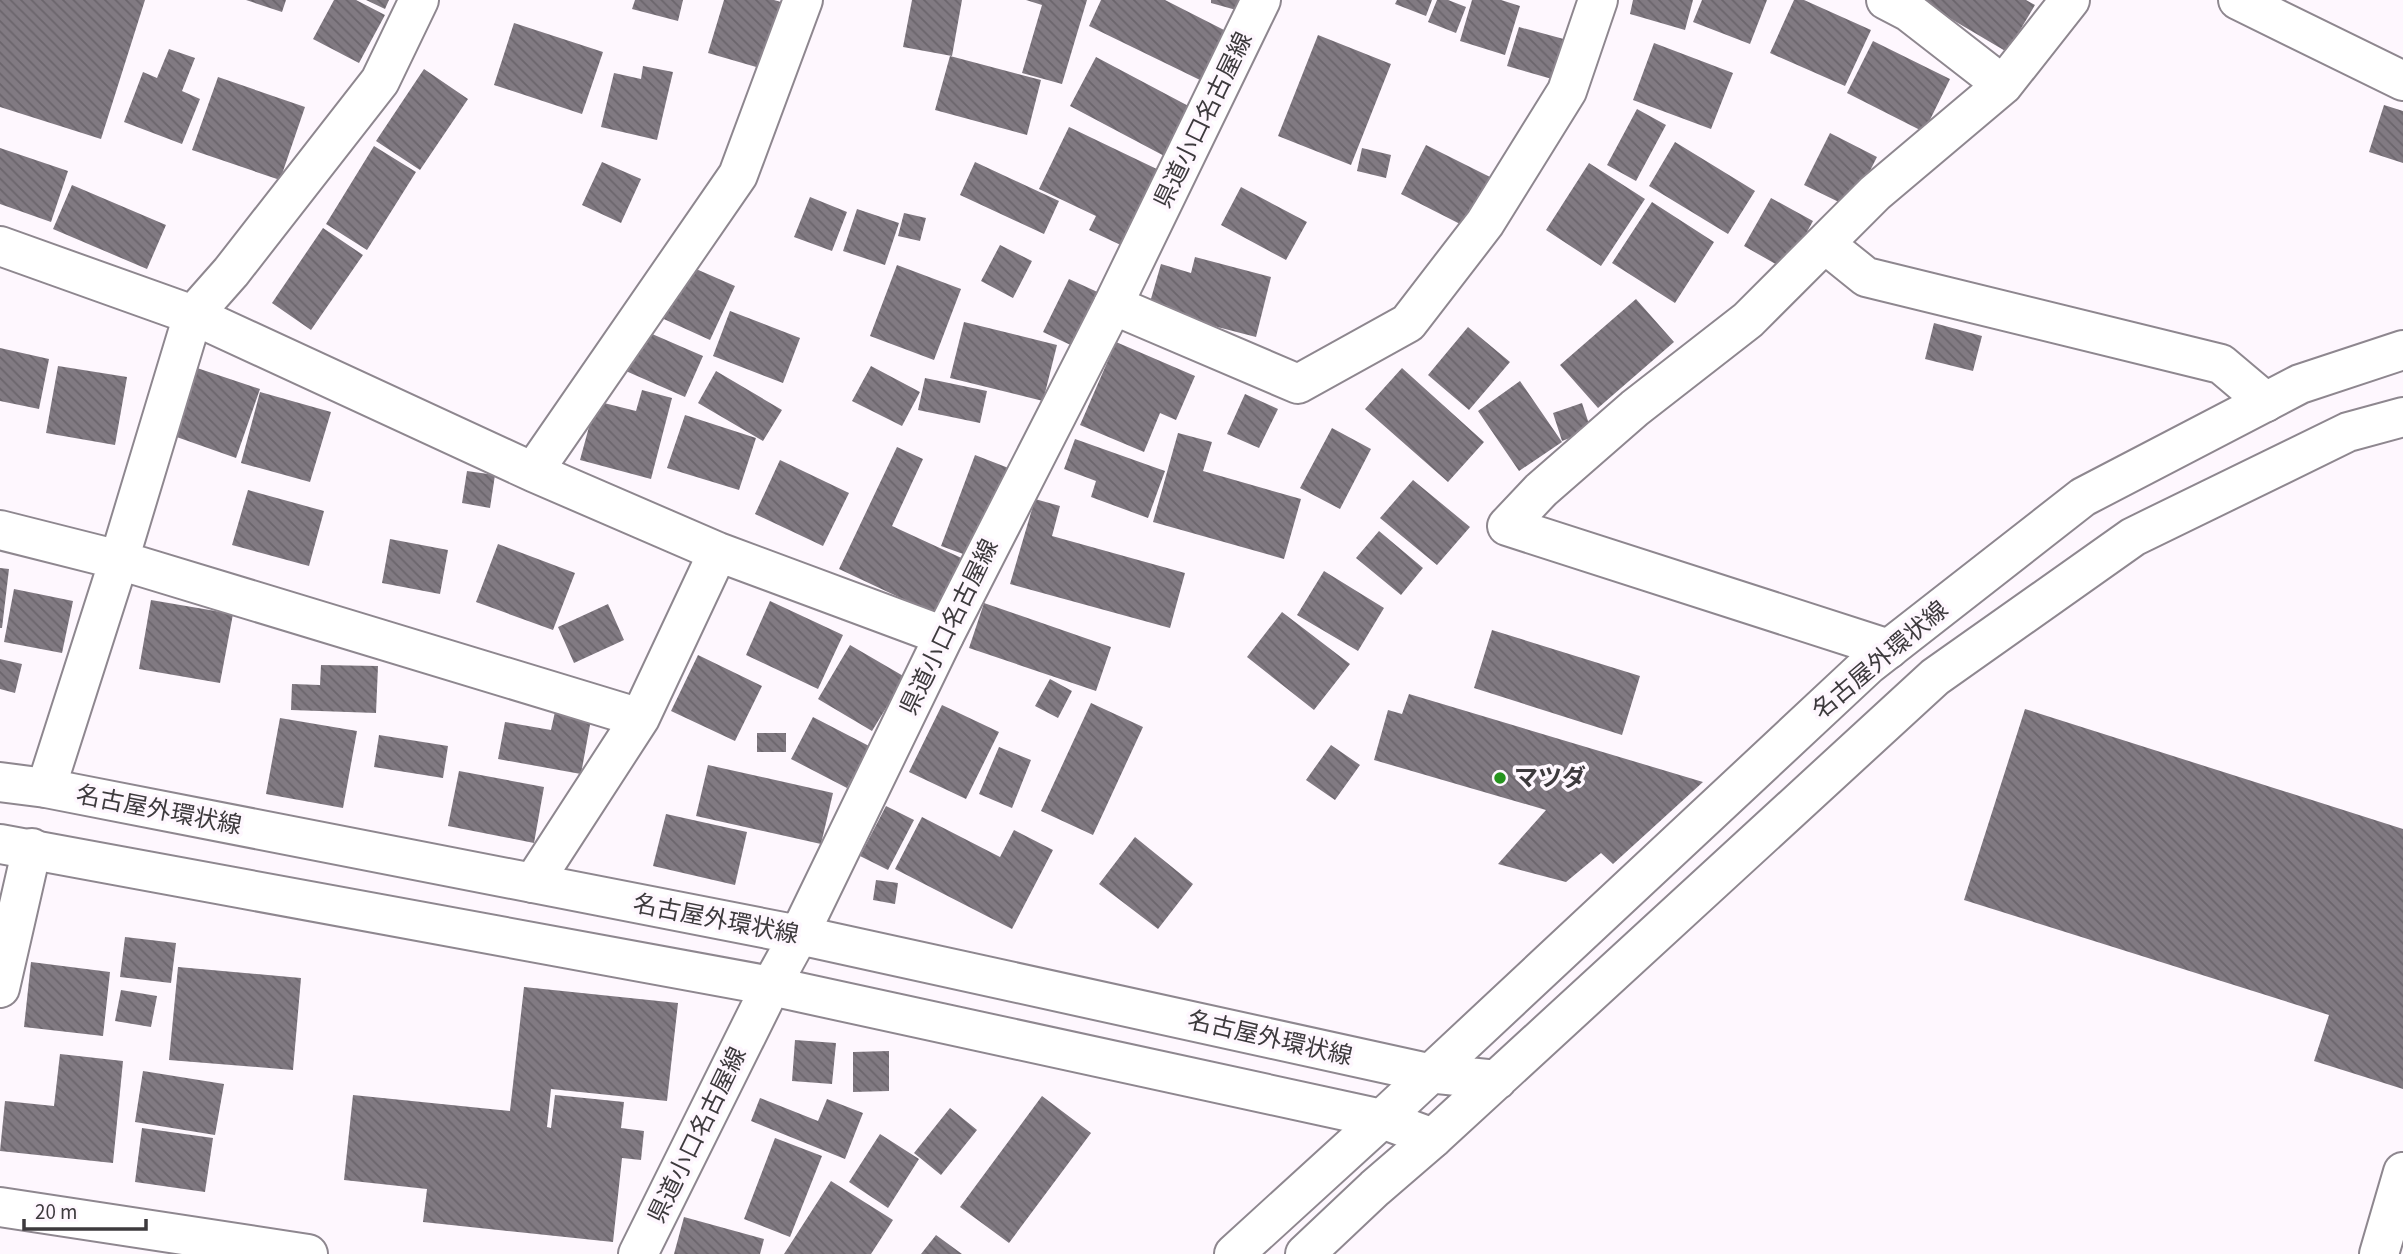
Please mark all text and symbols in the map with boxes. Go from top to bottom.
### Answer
street label: 県道小口名古屋線 [1146,26,1261,214]
street label: 県道小口名古屋線 [892,533,1007,721]
street label: 名古屋外環状線 [1805,593,1956,728]
place label: マツダ [1514,761,1586,796]
marker: マツダ [1492,770,1508,786]
street label: 名古屋外環状線 [73,777,245,844]
street label: 名古屋外環状線 [630,886,802,953]
street label: 名古屋外環状線 [1184,1003,1356,1074]
street label: 県道小口名古屋線 [640,1041,755,1229]
scale bar [24,1188,147,1232]
text: 20 m [35,1197,77,1227]

